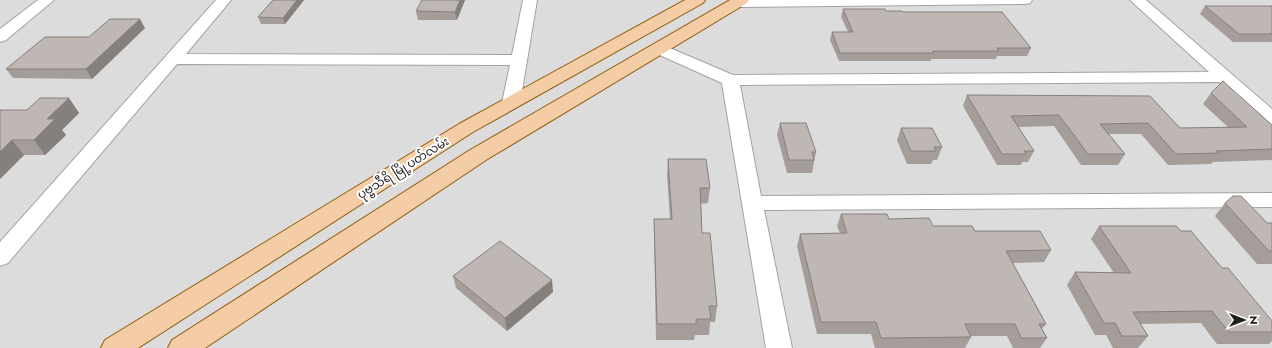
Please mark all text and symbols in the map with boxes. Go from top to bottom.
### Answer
street label: ပုဗ္ဗသီရိ မြို့ပတ်လမ်း [354,132,453,205]
north arrow [1224,300,1264,340]
text: N [1246,316,1262,324]

